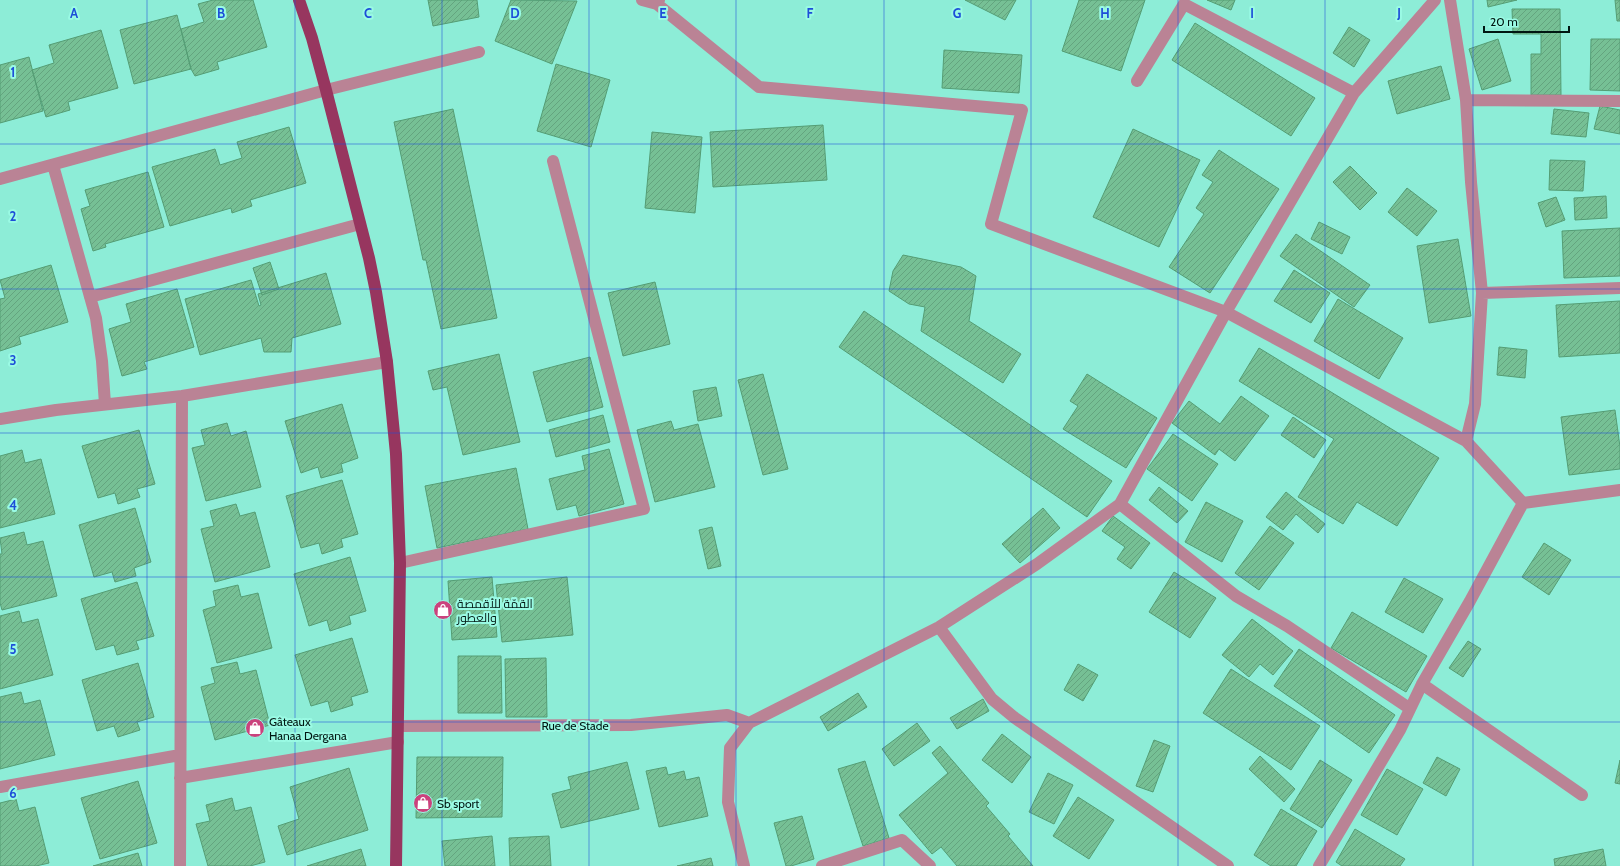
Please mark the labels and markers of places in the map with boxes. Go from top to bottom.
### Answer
place label: القمّة للأقمصة والعطور [456,596,533,625]
shop icon: القمّة للأقمصة والعطور [432,599,454,621]
place label: Gâteaux Hanaa Dergana [269,714,347,743]
shop icon: Gâteaux Hanaa Dergana [244,717,266,739]
shop icon: Sb sport [412,792,434,814]
place label: Sb sport [437,796,479,811]

